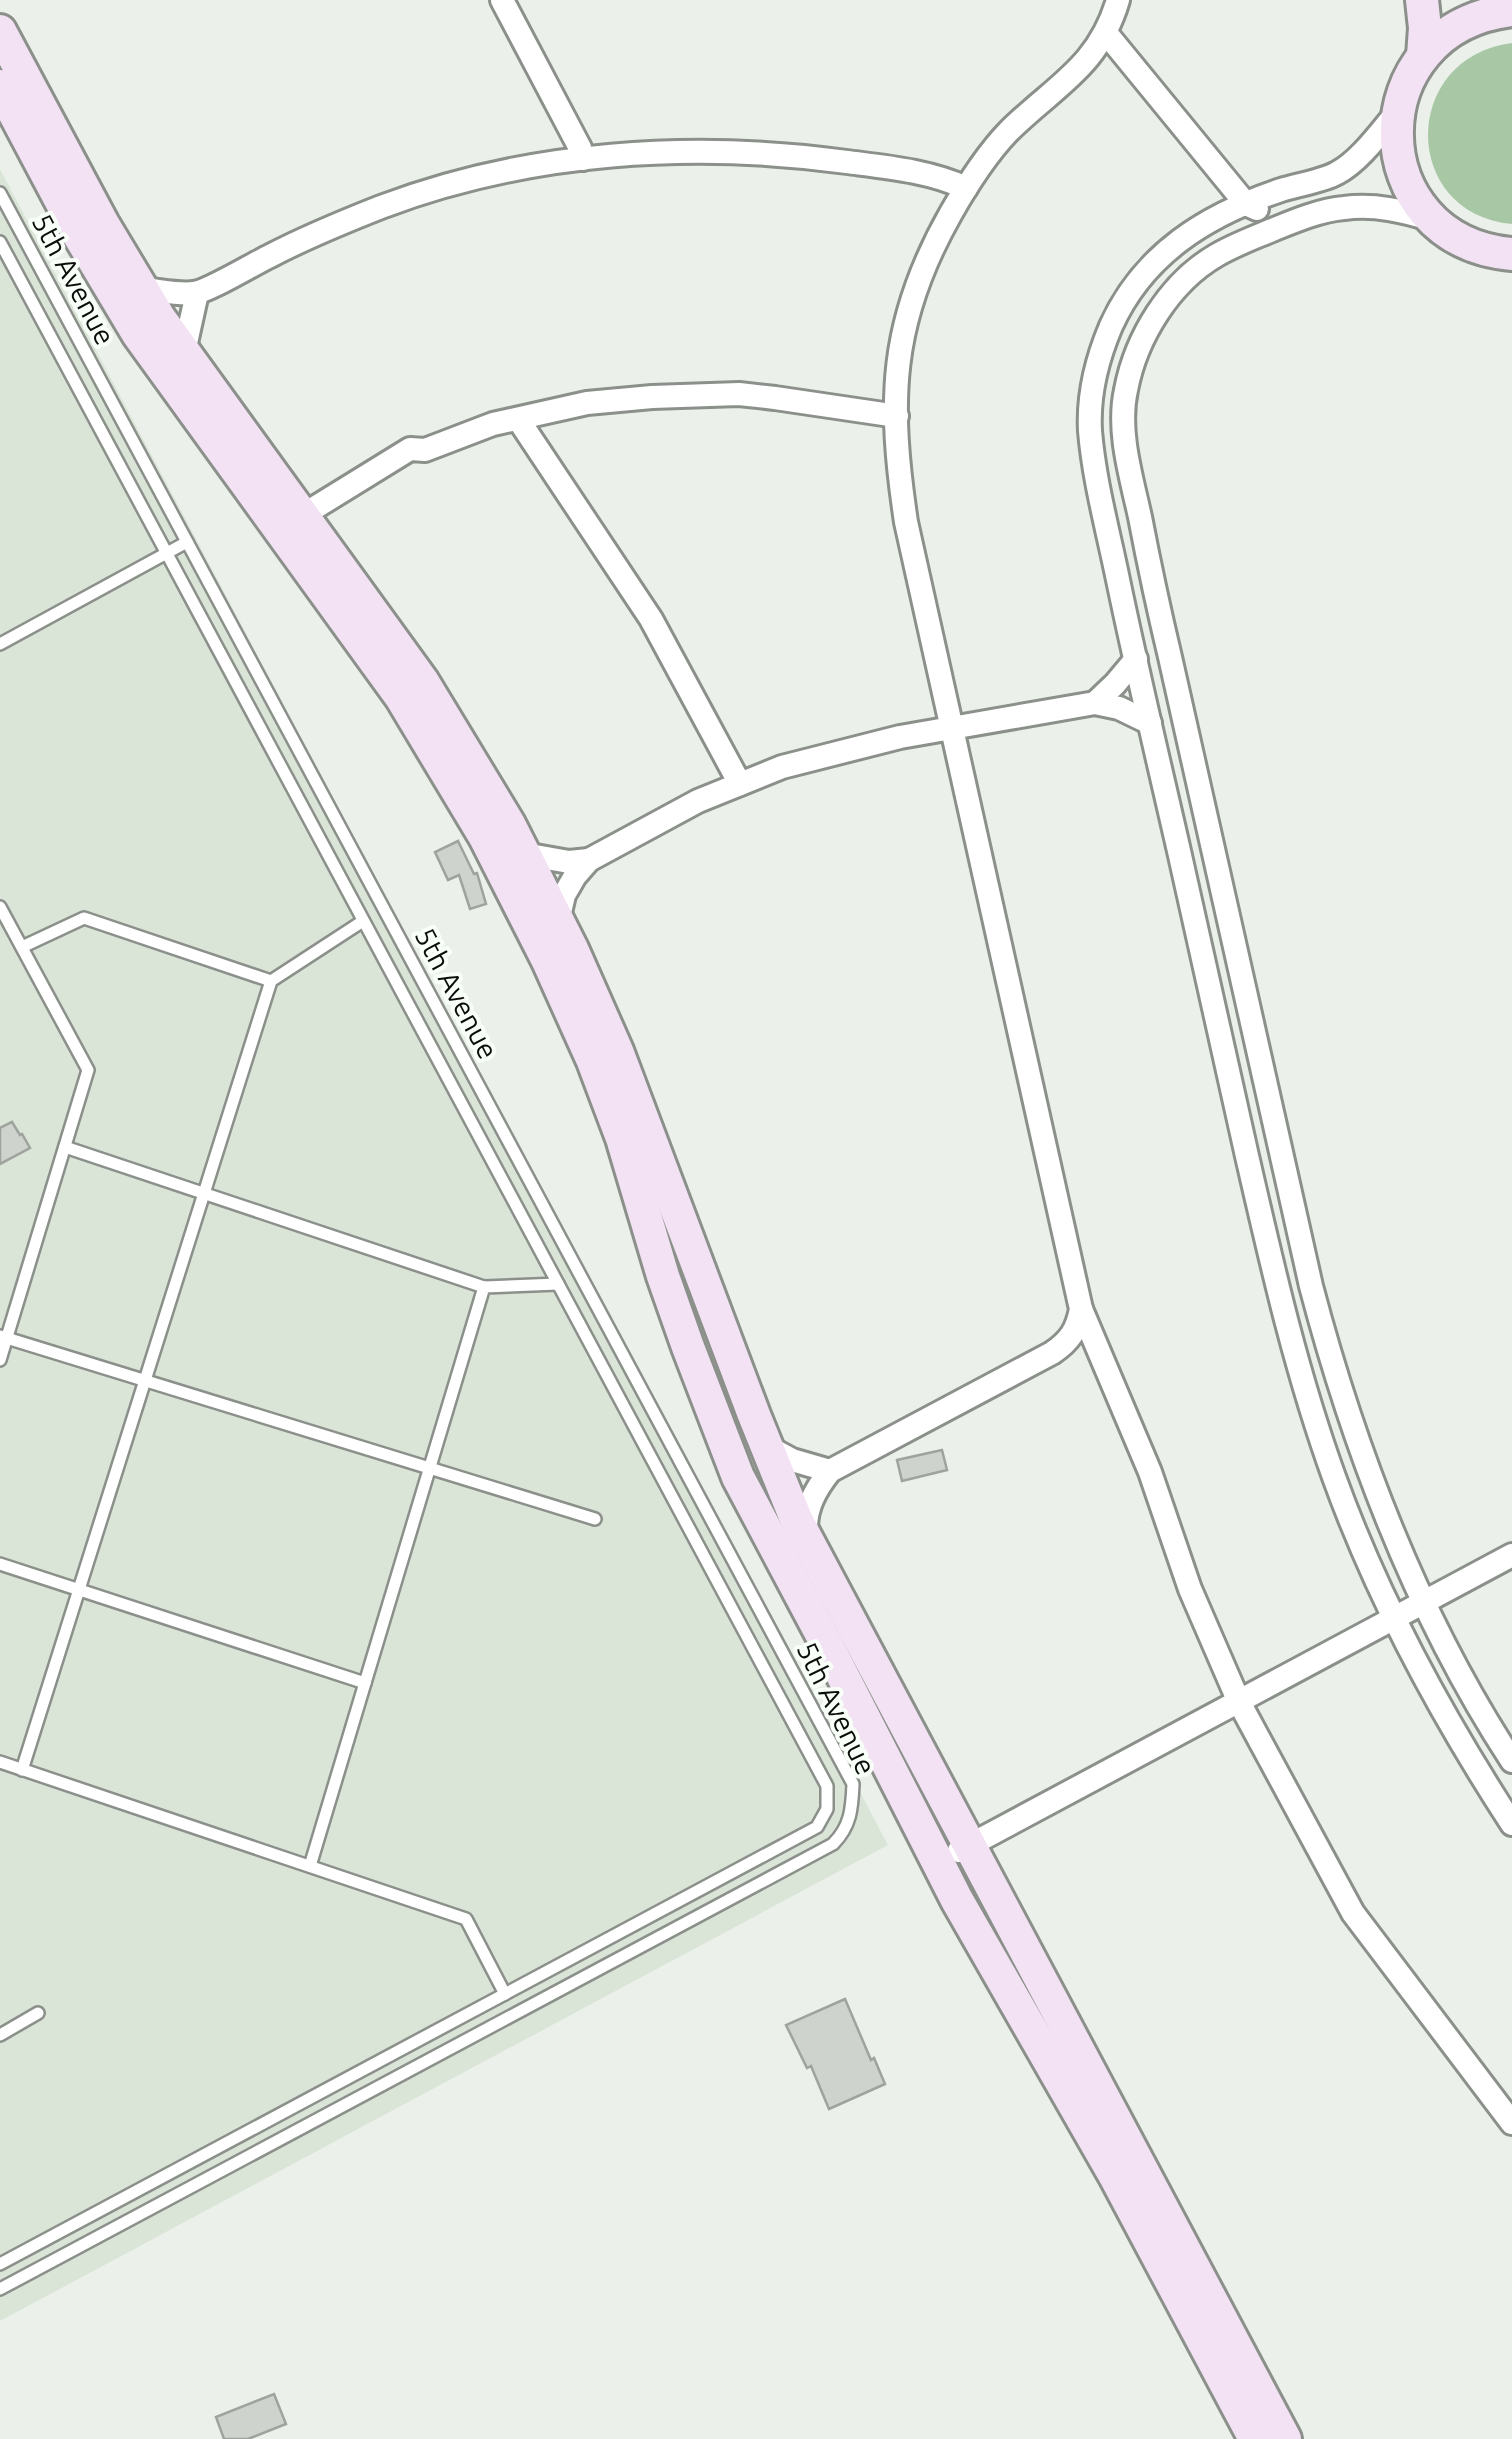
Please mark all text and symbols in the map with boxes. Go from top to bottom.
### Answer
street label: 5th Avenue [27,208,121,350]
street label: 5th Avenue [410,922,504,1064]
street label: 5th Avenue [792,1637,882,1779]

